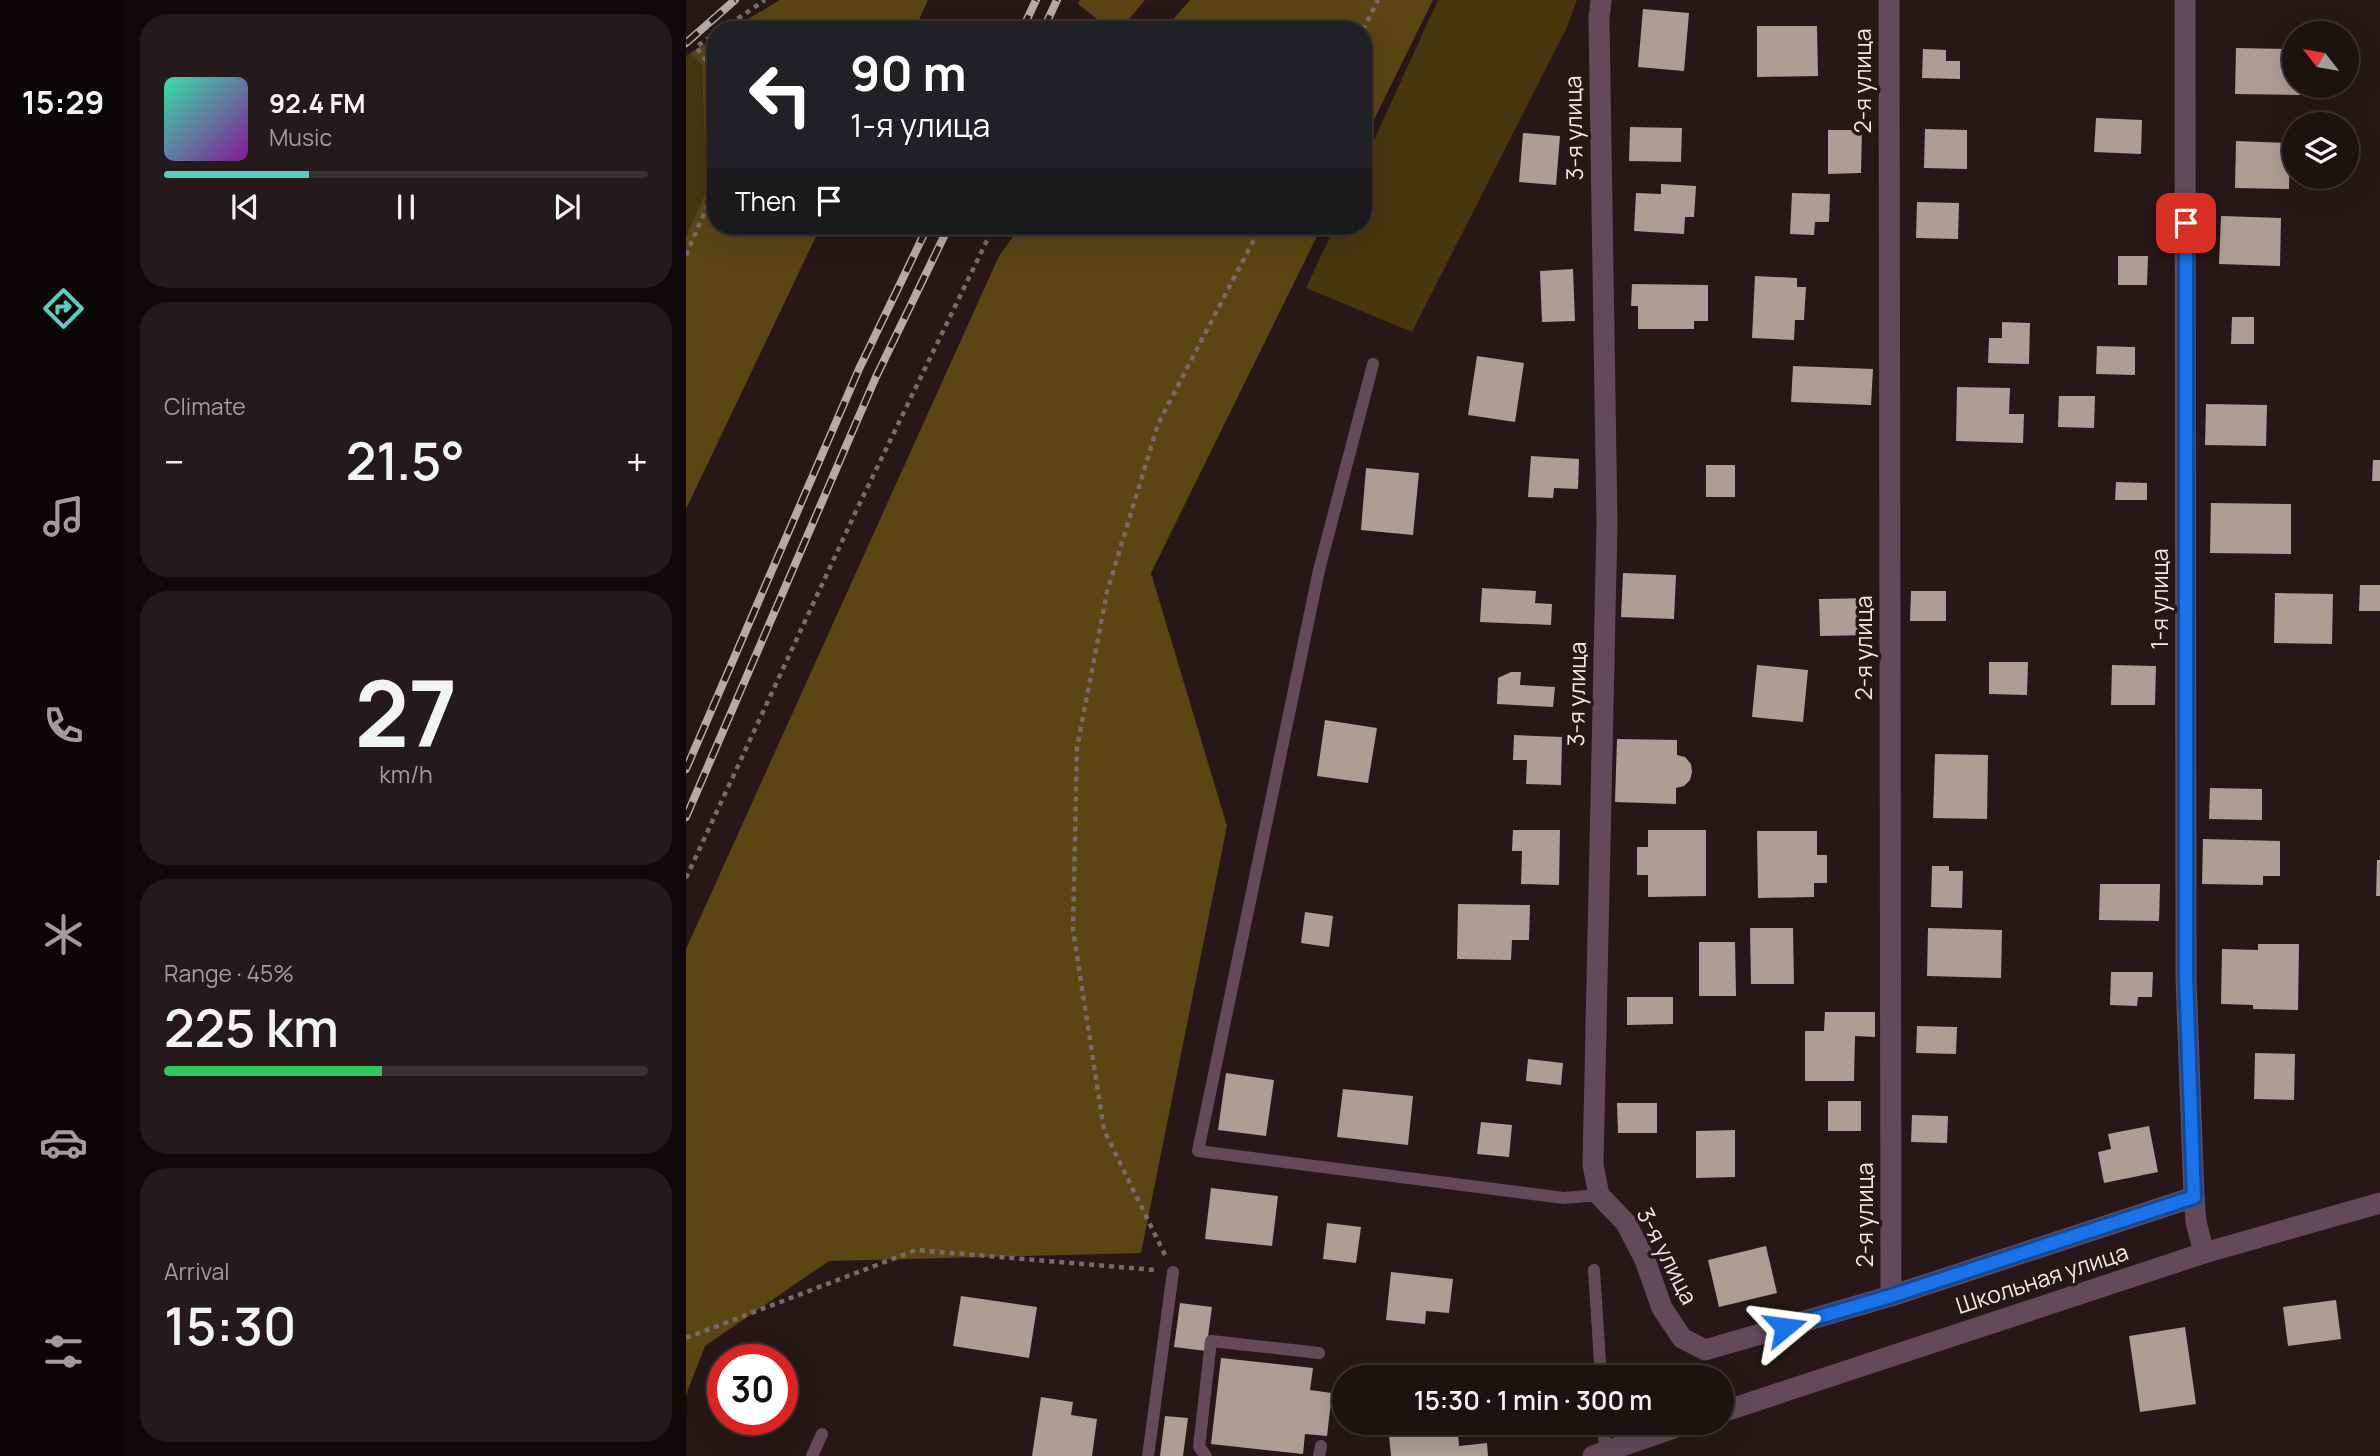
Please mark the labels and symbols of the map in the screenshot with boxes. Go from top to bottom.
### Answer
north arrow [2282,21,2359,98]
street label: 2-я улица [1846,28,1878,134]
street label: 3-я улица [1556,75,1590,181]
pin [2156,193,2216,253]
street label: 1-я улица [2143,549,2175,649]
street label: 2-я улица [1847,595,1879,701]
street label: 3-я улица [1559,641,1593,747]
street label: 2-я улица [1848,1162,1880,1268]
street label: 3-я улица [1630,1202,1706,1309]
street label: Школьная улица [1951,1235,2132,1321]
position arrow [1748,1290,1822,1364]
speed limit sign: 30 [707,1344,798,1435]

